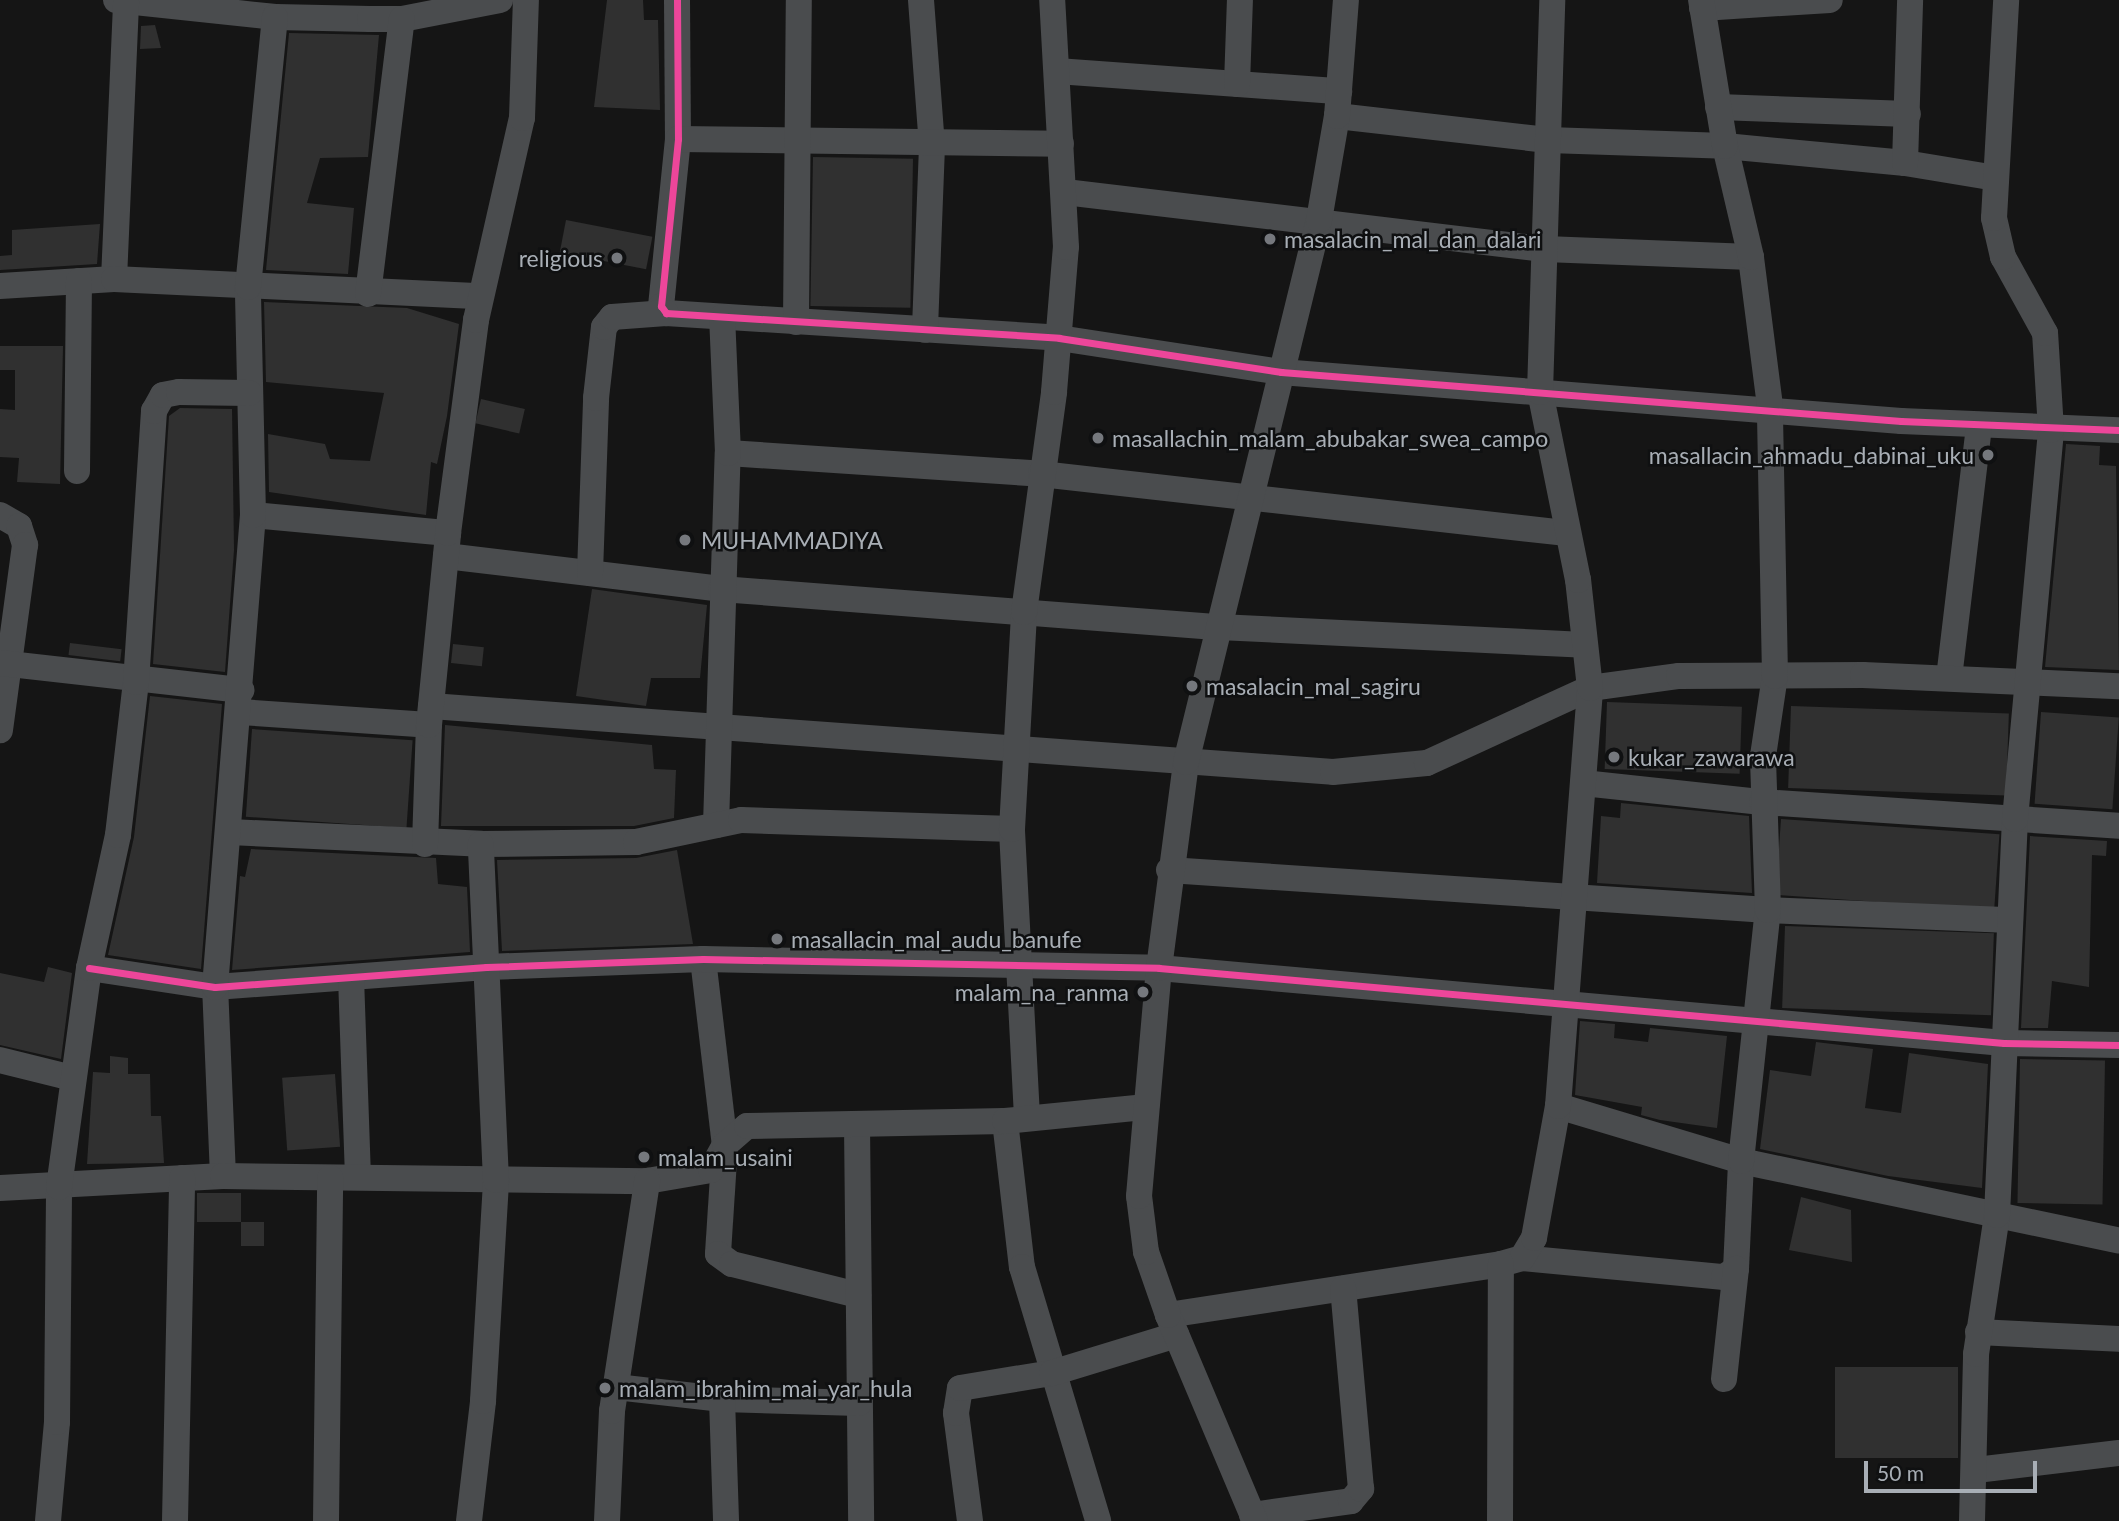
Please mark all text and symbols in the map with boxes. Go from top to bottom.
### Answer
place label: masalacin_mal_dan_dalari [1284,225,1542,253]
marker: masalacin_mal_dan_dalari [1262,231,1278,247]
place label: religious [519,244,603,272]
marker: religious [609,250,625,266]
place label: masallachin_malam_abubakar_swea_campo [1112,424,1548,452]
marker: masallachin_malam_abubakar_swea_campo [1090,430,1106,446]
place label: masallacin_ahmadu_dabinai_uku [1649,441,1974,469]
marker: masallacin_ahmadu_dabinai_uku [1980,447,1996,463]
place label: MUHAMMADIYA [701,526,883,554]
marker: MUHAMMADIYA [675,530,695,550]
place label: masalacin_mal_sagiru [1206,672,1421,700]
marker: masalacin_mal_sagiru [1184,678,1200,694]
place label: kukar_zawarawa [1628,743,1795,771]
marker: kukar_zawarawa [1606,749,1622,765]
place label: masallacin_mal_audu_banufe [791,925,1082,953]
marker: masallacin_mal_audu_banufe [769,931,785,947]
place label: malam_na_ranma [955,978,1129,1006]
marker: malam_na_ranma [1135,984,1151,1000]
place label: malam_usaini [658,1143,793,1171]
marker: malam_usaini [636,1149,652,1165]
place label: malam_ibrahim_mai_yar_hula [619,1374,912,1402]
marker: malam_ibrahim_mai_yar_hula [597,1380,613,1396]
scale bar [1867,1448,2040,1492]
text: 50 m [1877,1460,1924,1485]

